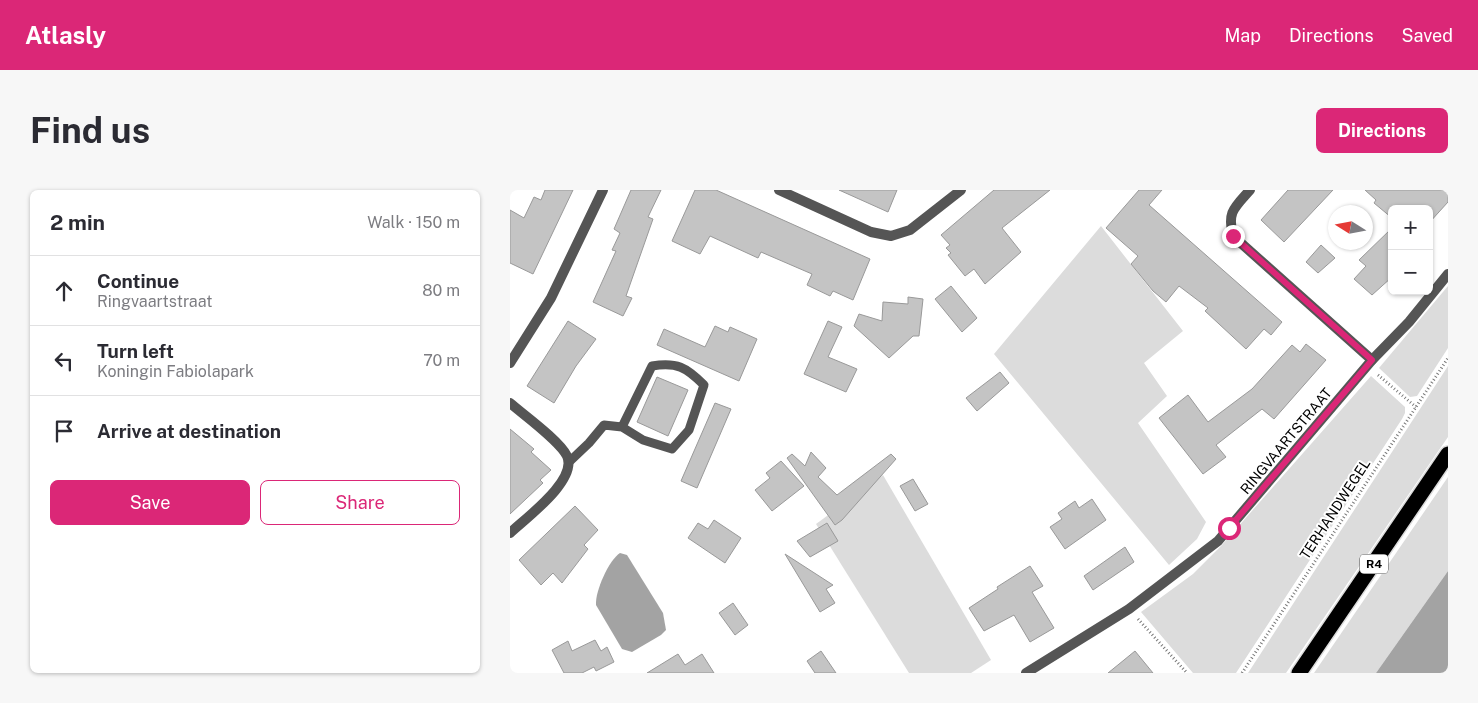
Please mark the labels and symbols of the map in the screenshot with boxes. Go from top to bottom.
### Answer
north arrow [1328,205,1373,250]
route end [1222,225,1245,248]
street label: RINGVAARTSTRAAT [1237,385,1335,497]
street label: TERHANDWEGEL [1297,456,1373,562]
route start [1218,517,1241,540]
road number: R4 [1360,554,1388,574]

